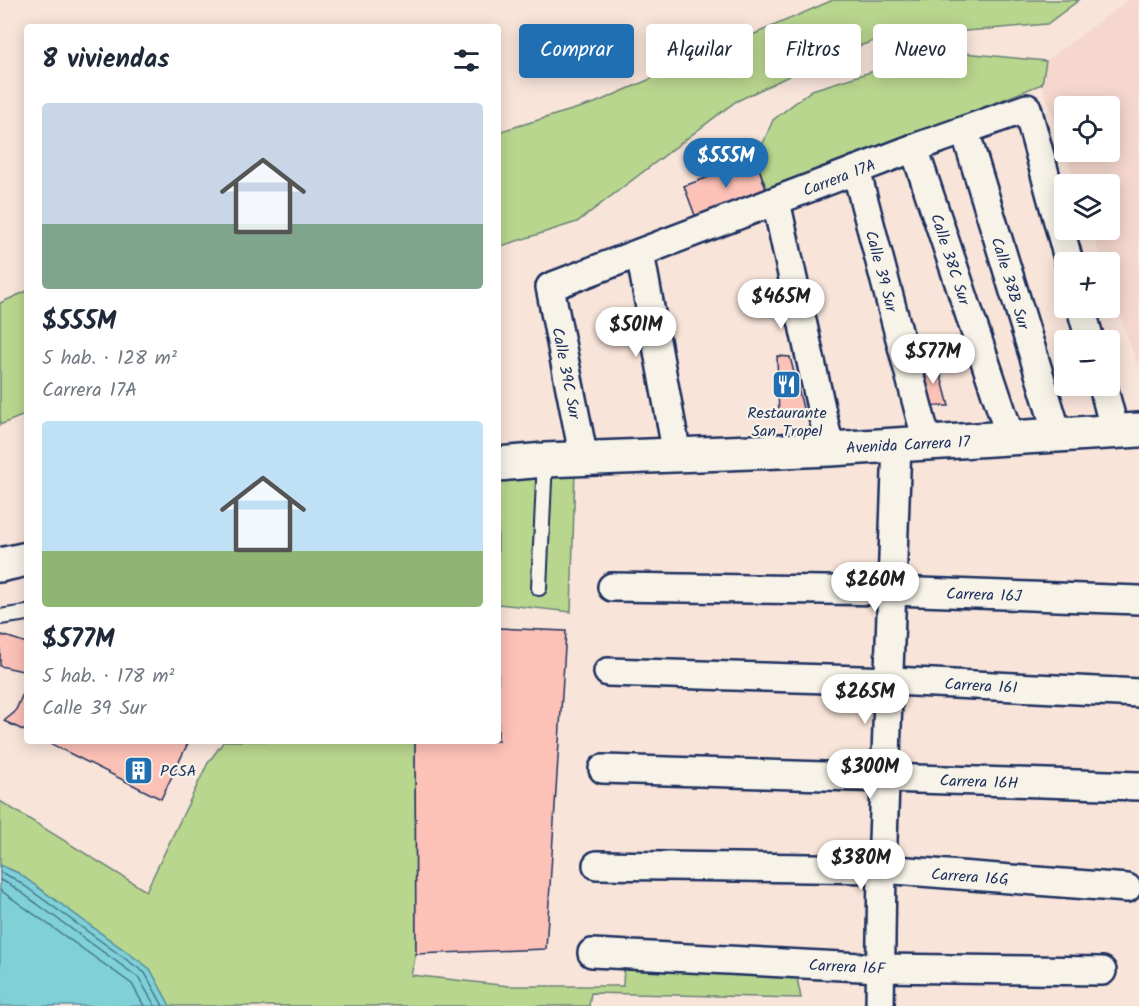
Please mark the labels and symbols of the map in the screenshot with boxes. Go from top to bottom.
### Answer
pin: $555M [684,138,768,189]
street label: Carrera 17A [799,153,880,204]
street label: Calle 38C Sur [923,211,977,310]
street label: Calle 39 Sur [858,228,904,317]
street label: Calle 38B Sur [984,234,1036,334]
pin: $465M [739,279,823,330]
pin: $501M [594,307,678,358]
street label: Calle 39C Sur [544,325,587,423]
pin: $577M [891,334,975,385]
restaurant icon: Restaurante San Tropel [771,368,803,400]
place label: Restaurante San Tropel [747,401,827,444]
street label: Avenida Carrera 17 [845,430,971,461]
pin: $260M [833,562,917,613]
street label: Carrera 16J [946,582,1023,609]
street label: Carrera 16I [944,672,1018,701]
pin: $265M [823,674,907,725]
pin: $300M [828,749,912,800]
building icon: PCSA [123,754,155,786]
place label: PCSA [160,759,197,784]
street label: Carrera 16H [939,769,1019,796]
pin: $380M [819,840,903,891]
street label: Carrera 16G [930,862,1010,893]
street label: Carrera 16F [808,953,887,982]

